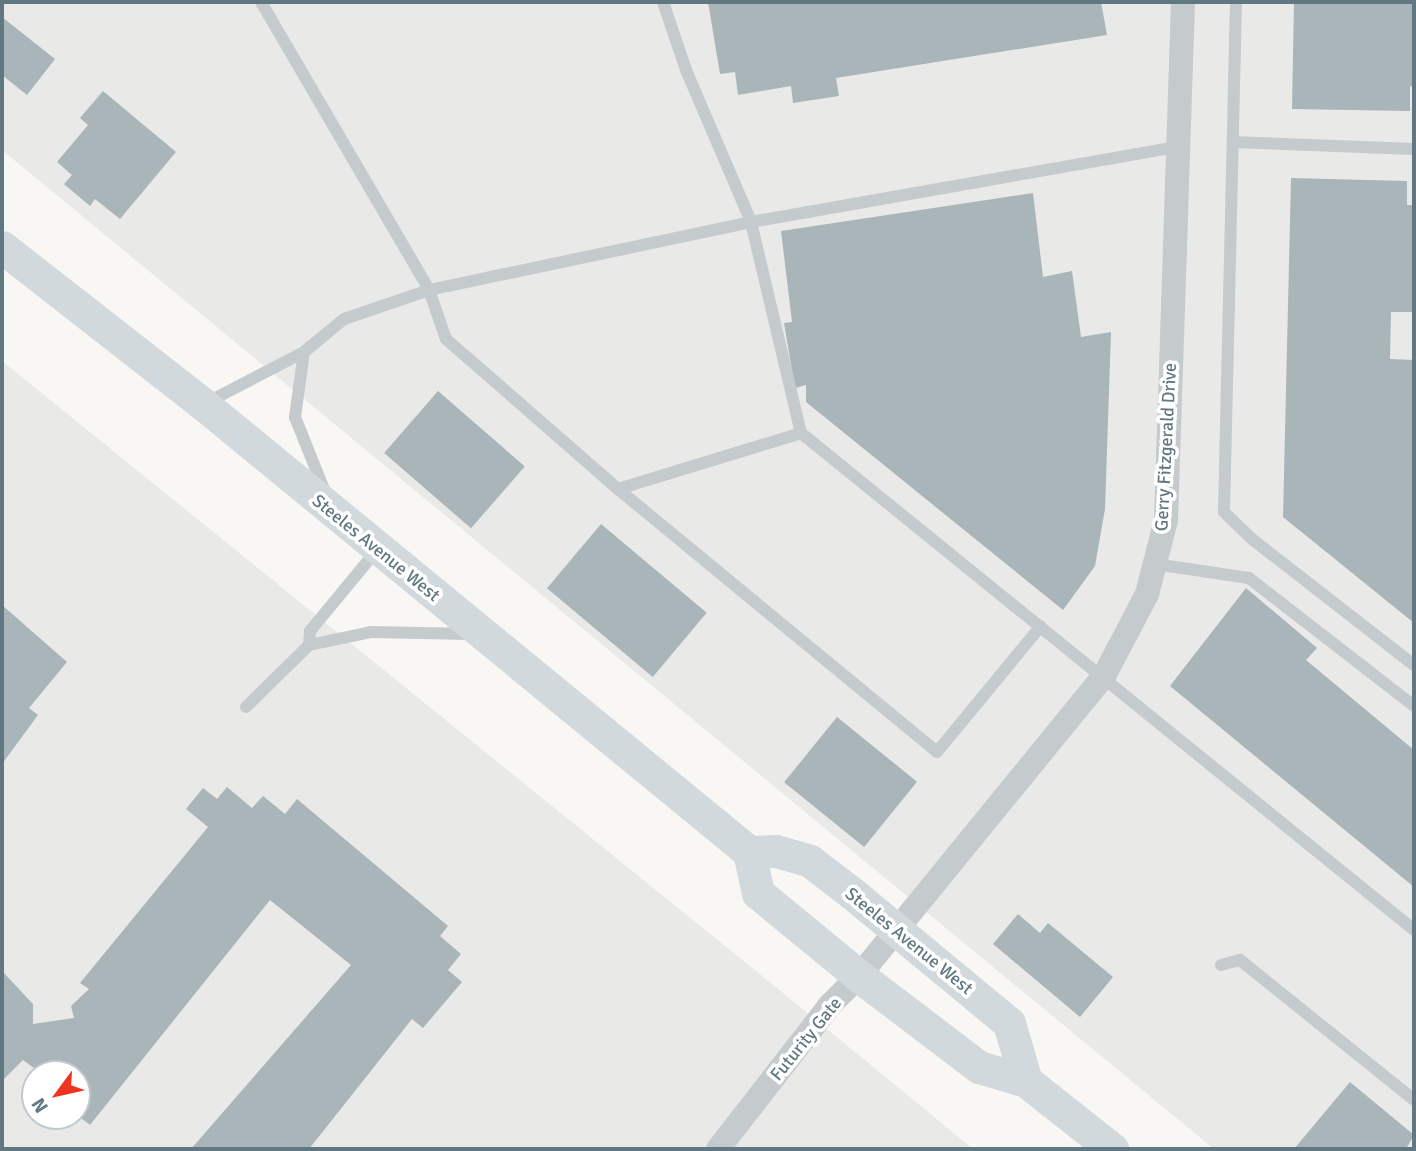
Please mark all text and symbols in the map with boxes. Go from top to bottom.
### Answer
street label: Gerry Fitzgerald Drive [1151,362,1181,532]
street label: Steeles Avenue West [308,490,444,606]
street label: Steeles Avenue West [841,883,977,999]
street label: Futurity Gate [766,993,846,1085]
north arrow [21,1060,91,1130]
text: N [26,1093,54,1117]

